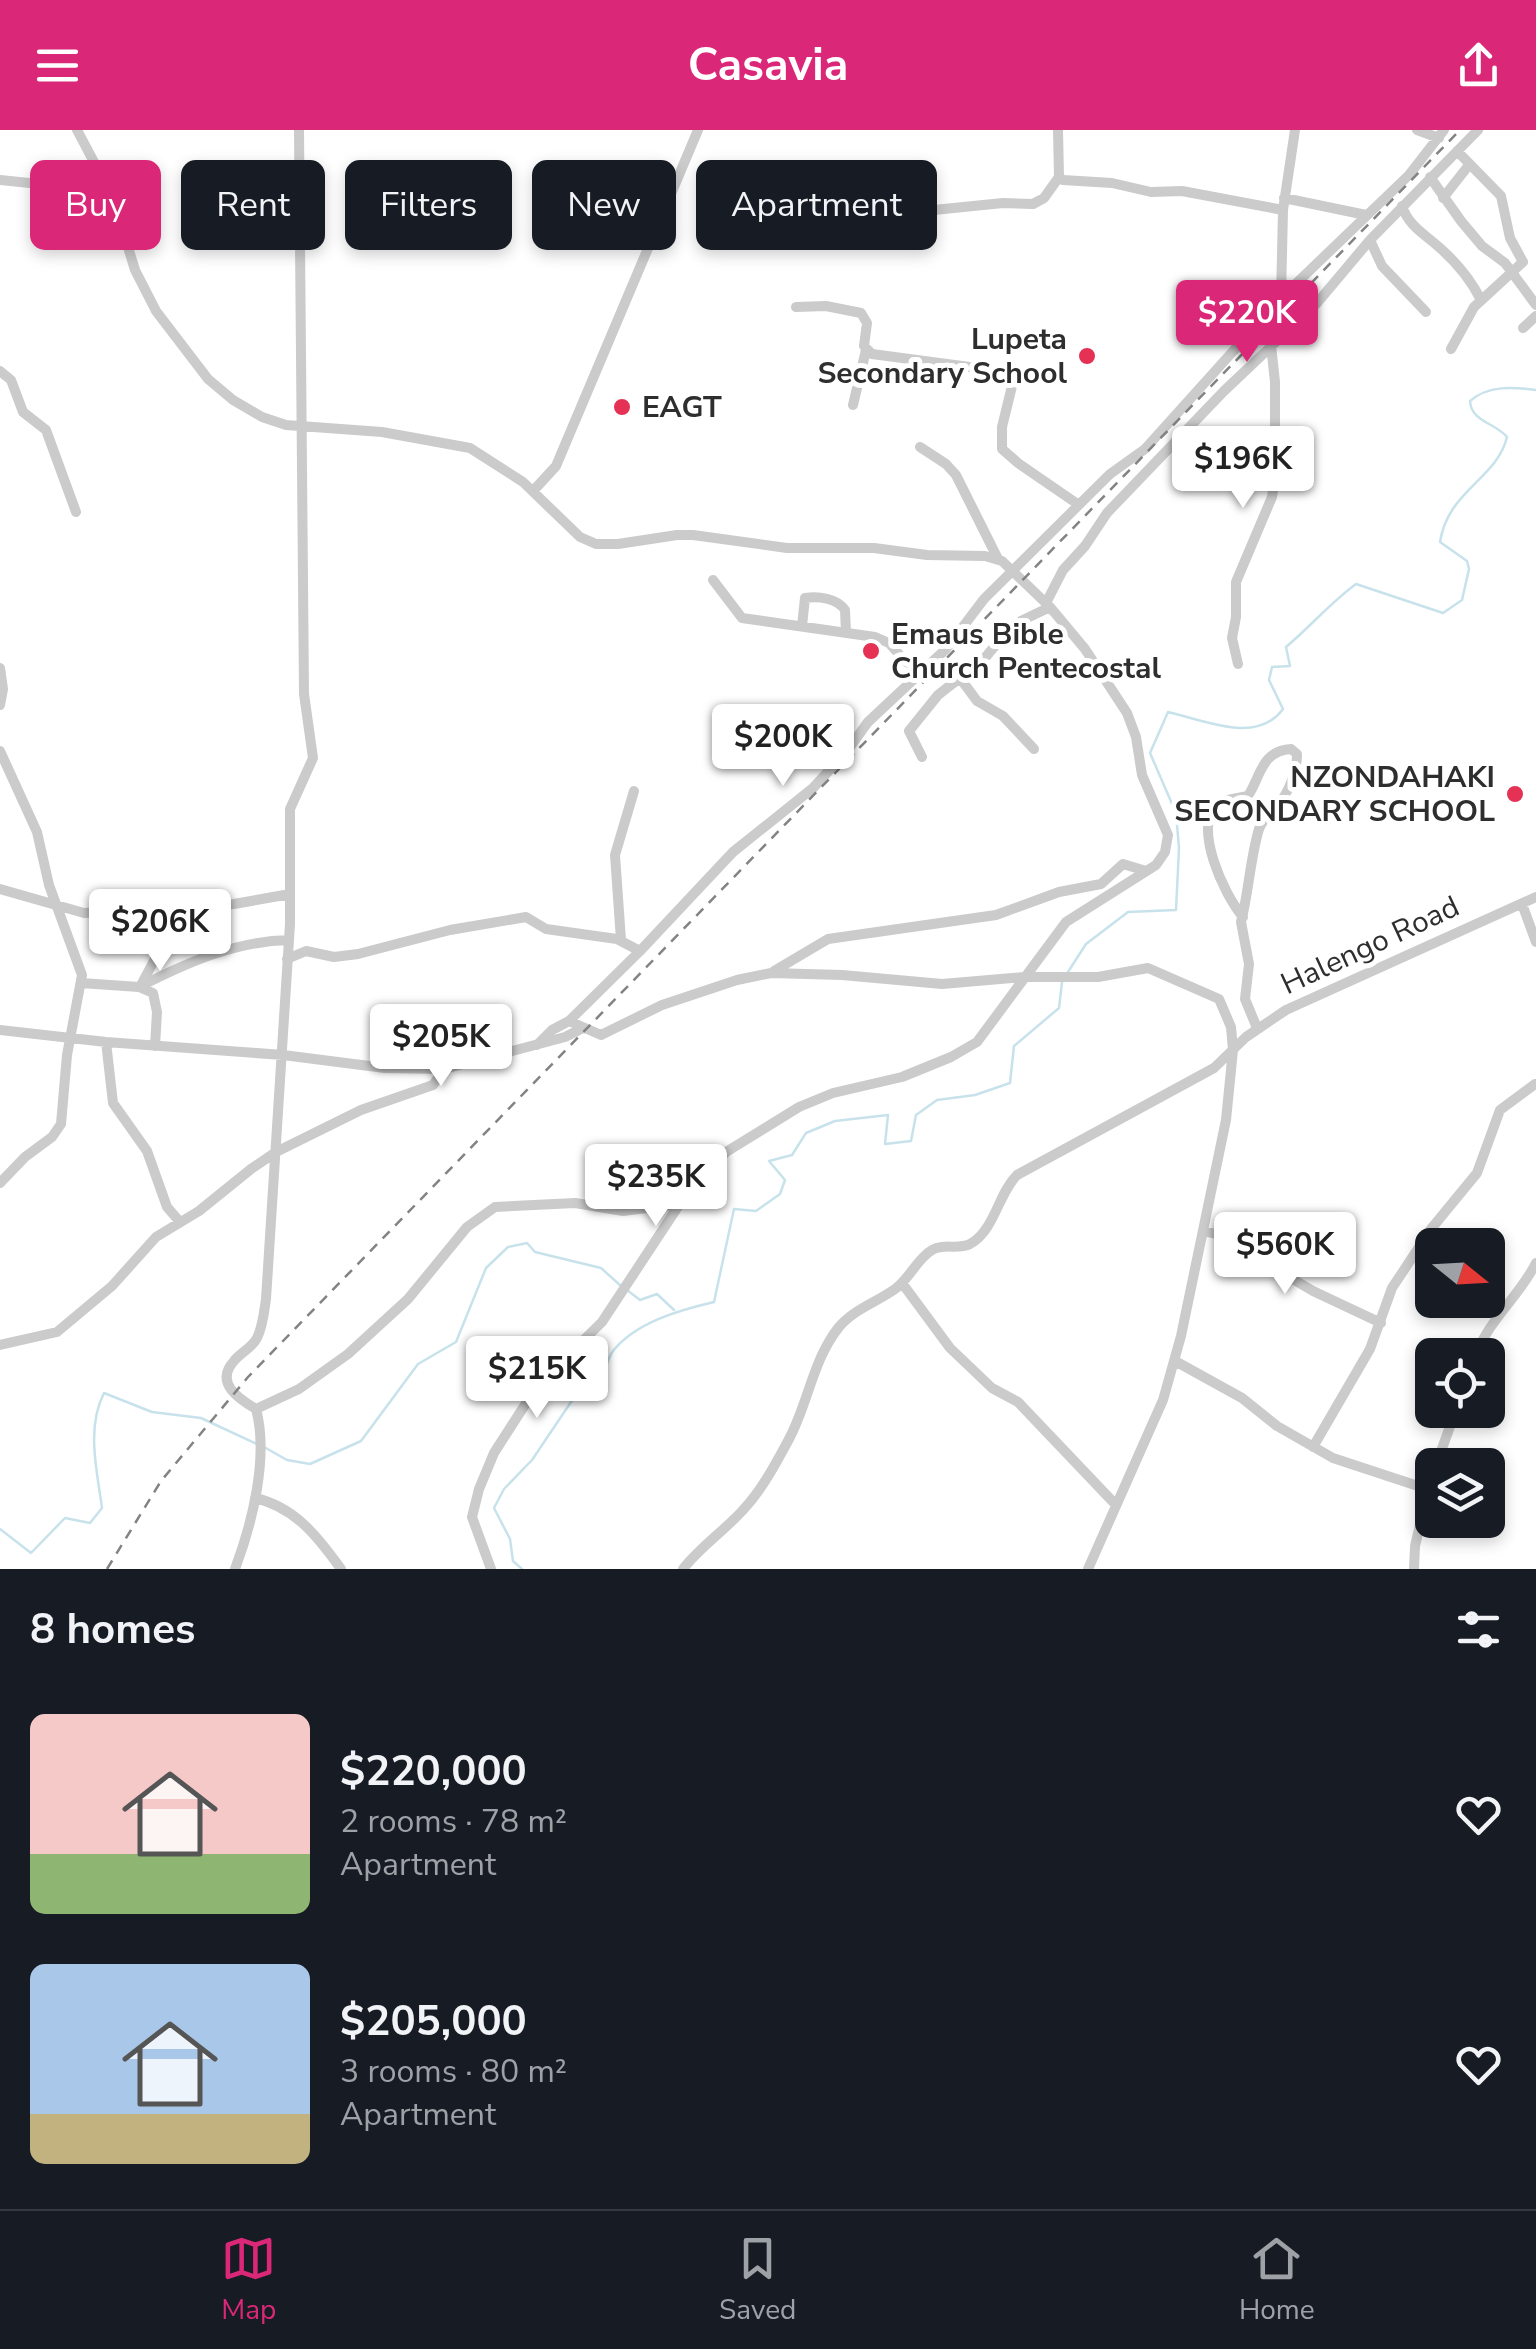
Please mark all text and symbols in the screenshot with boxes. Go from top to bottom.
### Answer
text: Casavia [688,35,848,96]
icon: menu [30,38,85,93]
icon: share [1451,38,1506,93]
chip: Buy [30,160,161,250]
chip: Rent [181,160,325,250]
chip: Filters [345,160,512,250]
chip: New [532,160,676,250]
chip: Apartment [696,160,937,250]
pin: $220K [1177,280,1317,365]
text: $220K [1198,291,1296,334]
place label: Lupeta Secondary School [817,319,1067,394]
marker: Lupeta Secondary School [1076,345,1098,367]
place label: EAGT [642,387,722,428]
marker: EAGT [611,396,633,418]
pin: $196K [1173,426,1313,511]
text: $196K [1194,437,1292,480]
place label: Emaus Bible Church Pentecostal [891,614,1161,689]
marker: Emaus Bible Church Pentecostal [860,640,882,662]
pin: $200K [713,704,853,789]
text: $200K [734,715,832,758]
place label: NZONDAHAKI SECONDARY SCHOOL [1174,757,1495,832]
marker: NZONDAHAKI SECONDARY SCHOOL [1504,783,1526,805]
street label: Halengo Road [1274,886,1466,1005]
pin: $206K [90,889,230,974]
text: $206K [111,900,209,943]
pin: $205K [371,1004,511,1089]
text: $205K [392,1015,490,1058]
pin: $235K [586,1144,726,1229]
text: $235K [607,1155,705,1198]
pin: $560K [1215,1212,1355,1297]
text: $560K [1236,1223,1334,1266]
north arrow [1415,1228,1505,1318]
map controls [1415,1228,1505,1538]
pin: $215K [467,1336,607,1421]
button: locate [1415,1338,1505,1428]
text: $215K [488,1347,586,1390]
button: layers [1415,1448,1505,1538]
text: 8 homes [30,1601,195,1658]
icon: filters [1451,1602,1506,1657]
text: $220,000 [340,1743,527,1800]
icon: home [110,1754,230,1874]
icon: heart [1451,1787,1506,1842]
text: 2 rooms · 78 m² [340,1800,567,1843]
text: Apartment [340,1843,496,1886]
text: $205,000 [340,1993,527,2050]
icon: home [110,2004,230,2124]
icon: heart [1451,2037,1506,2092]
text: 3 rooms · 80 m² [340,2050,567,2093]
text: Apartment [340,2093,496,2136]
tab: Map [221,2231,276,2329]
tab: Saved [719,2231,796,2329]
tab: Home [1239,2231,1315,2329]

